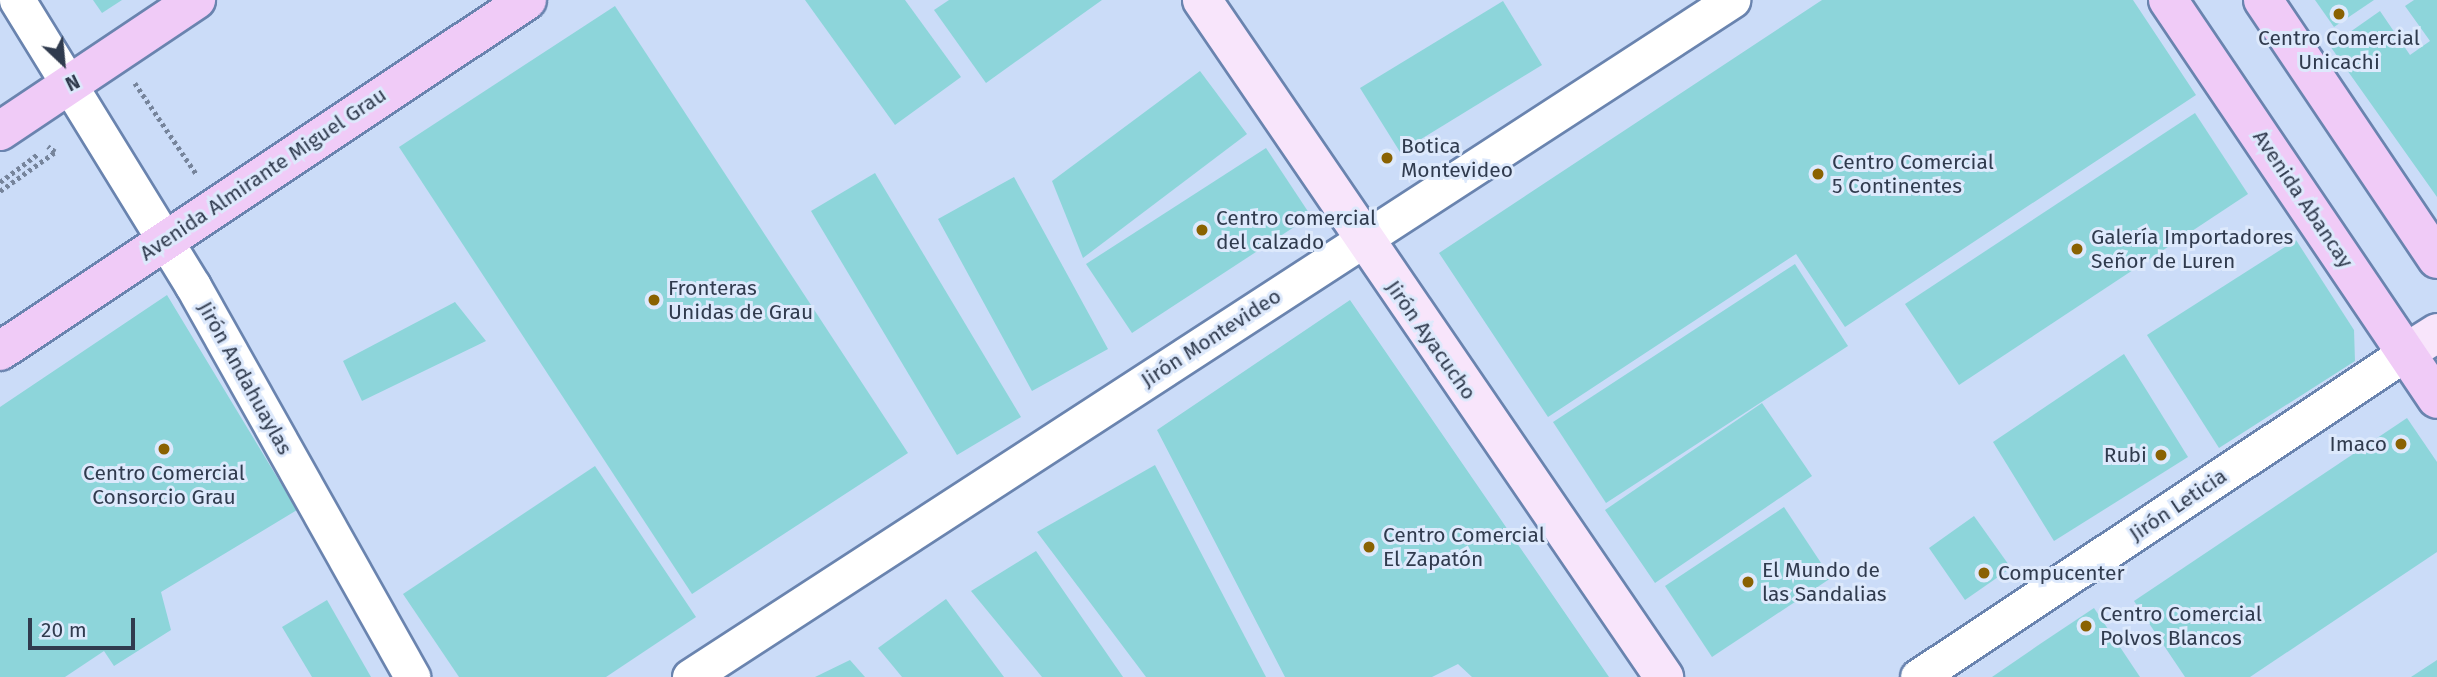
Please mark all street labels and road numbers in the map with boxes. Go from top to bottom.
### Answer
street label: Avenida Almirante Miguel Grau [135,82,391,266]
street label: Avenida Abancay [2248,125,2358,273]
street label: Jirón Ayacucho [1381,275,1481,405]
street label: Jirón Montevideo [1136,283,1286,393]
street label: Jirón Andahuaylas [192,297,298,459]
street label: Jirón Leticia [2124,463,2232,547]

